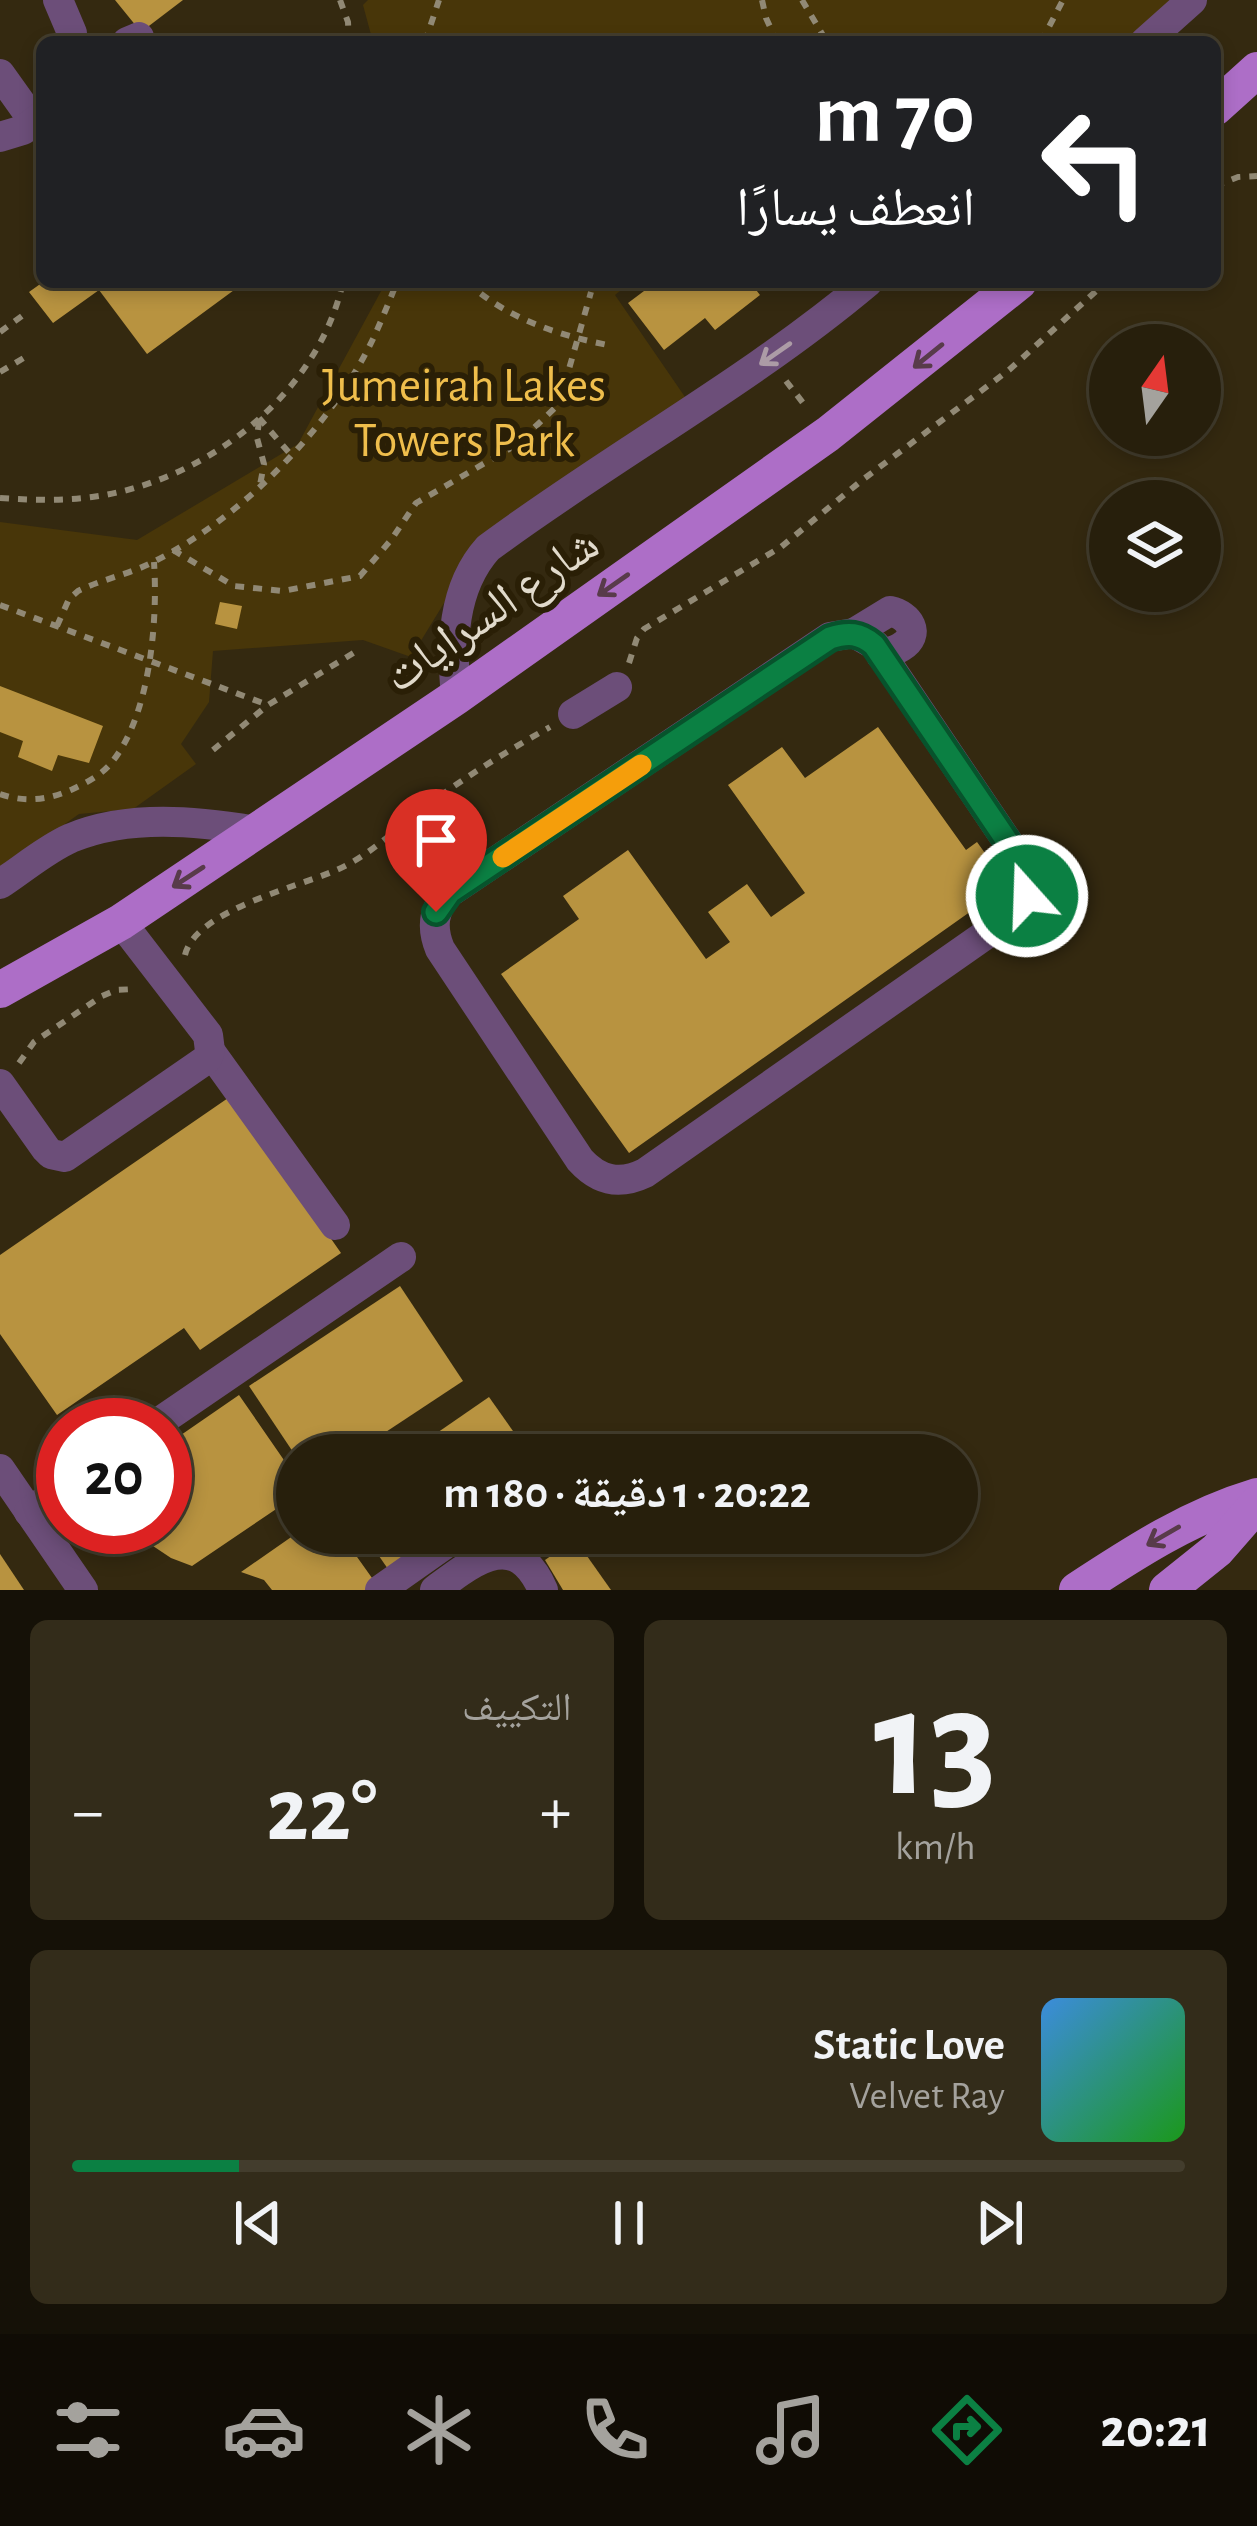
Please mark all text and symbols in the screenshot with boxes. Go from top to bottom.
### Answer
text: 70 m [814,74,975,158]
icon: left [1017,84,1173,240]
text: انعطف يسارًا [736,182,975,236]
north arrow [1089,324,1221,456]
map controls [1089,324,1221,612]
one-way arrow [759,341,793,366]
one-way arrow [913,341,944,369]
park label: Jumeirah Lakes Towers Park [322,363,606,466]
button: layers [1089,480,1221,612]
street label: شارع السرايات [376,520,610,705]
one-way arrow [597,572,630,597]
pin [385,789,487,912]
icon: arrive [403,807,469,873]
position arrow [964,833,1090,959]
one-way arrow [171,865,205,890]
speed limit sign: 20 [36,1398,192,1554]
text: 20:22 · 1 دقيقة · 180 m [443,1471,811,1516]
one-way arrow [1147,1524,1182,1548]
text: 13 [874,1668,997,1824]
text: التكييف [462,1689,572,1728]
text: 22° [266,1767,377,1857]
text: − [72,1779,104,1845]
text: + [540,1779,572,1845]
text: km/h [895,1828,975,1867]
text: Static Love [813,2023,1005,2068]
text: Velvet Ray [849,2077,1005,2116]
icon: previous [225,2190,291,2256]
icon: pause [596,2190,662,2256]
icon: next [967,2190,1033,2256]
icon: filters [46,2388,130,2472]
icon: car [222,2388,306,2472]
icon: climate [397,2388,481,2472]
icon: phone [573,2388,657,2472]
icon: music [749,2388,833,2472]
icon: directions [925,2388,1009,2472]
text: 20:21 [1100,2403,1211,2457]

